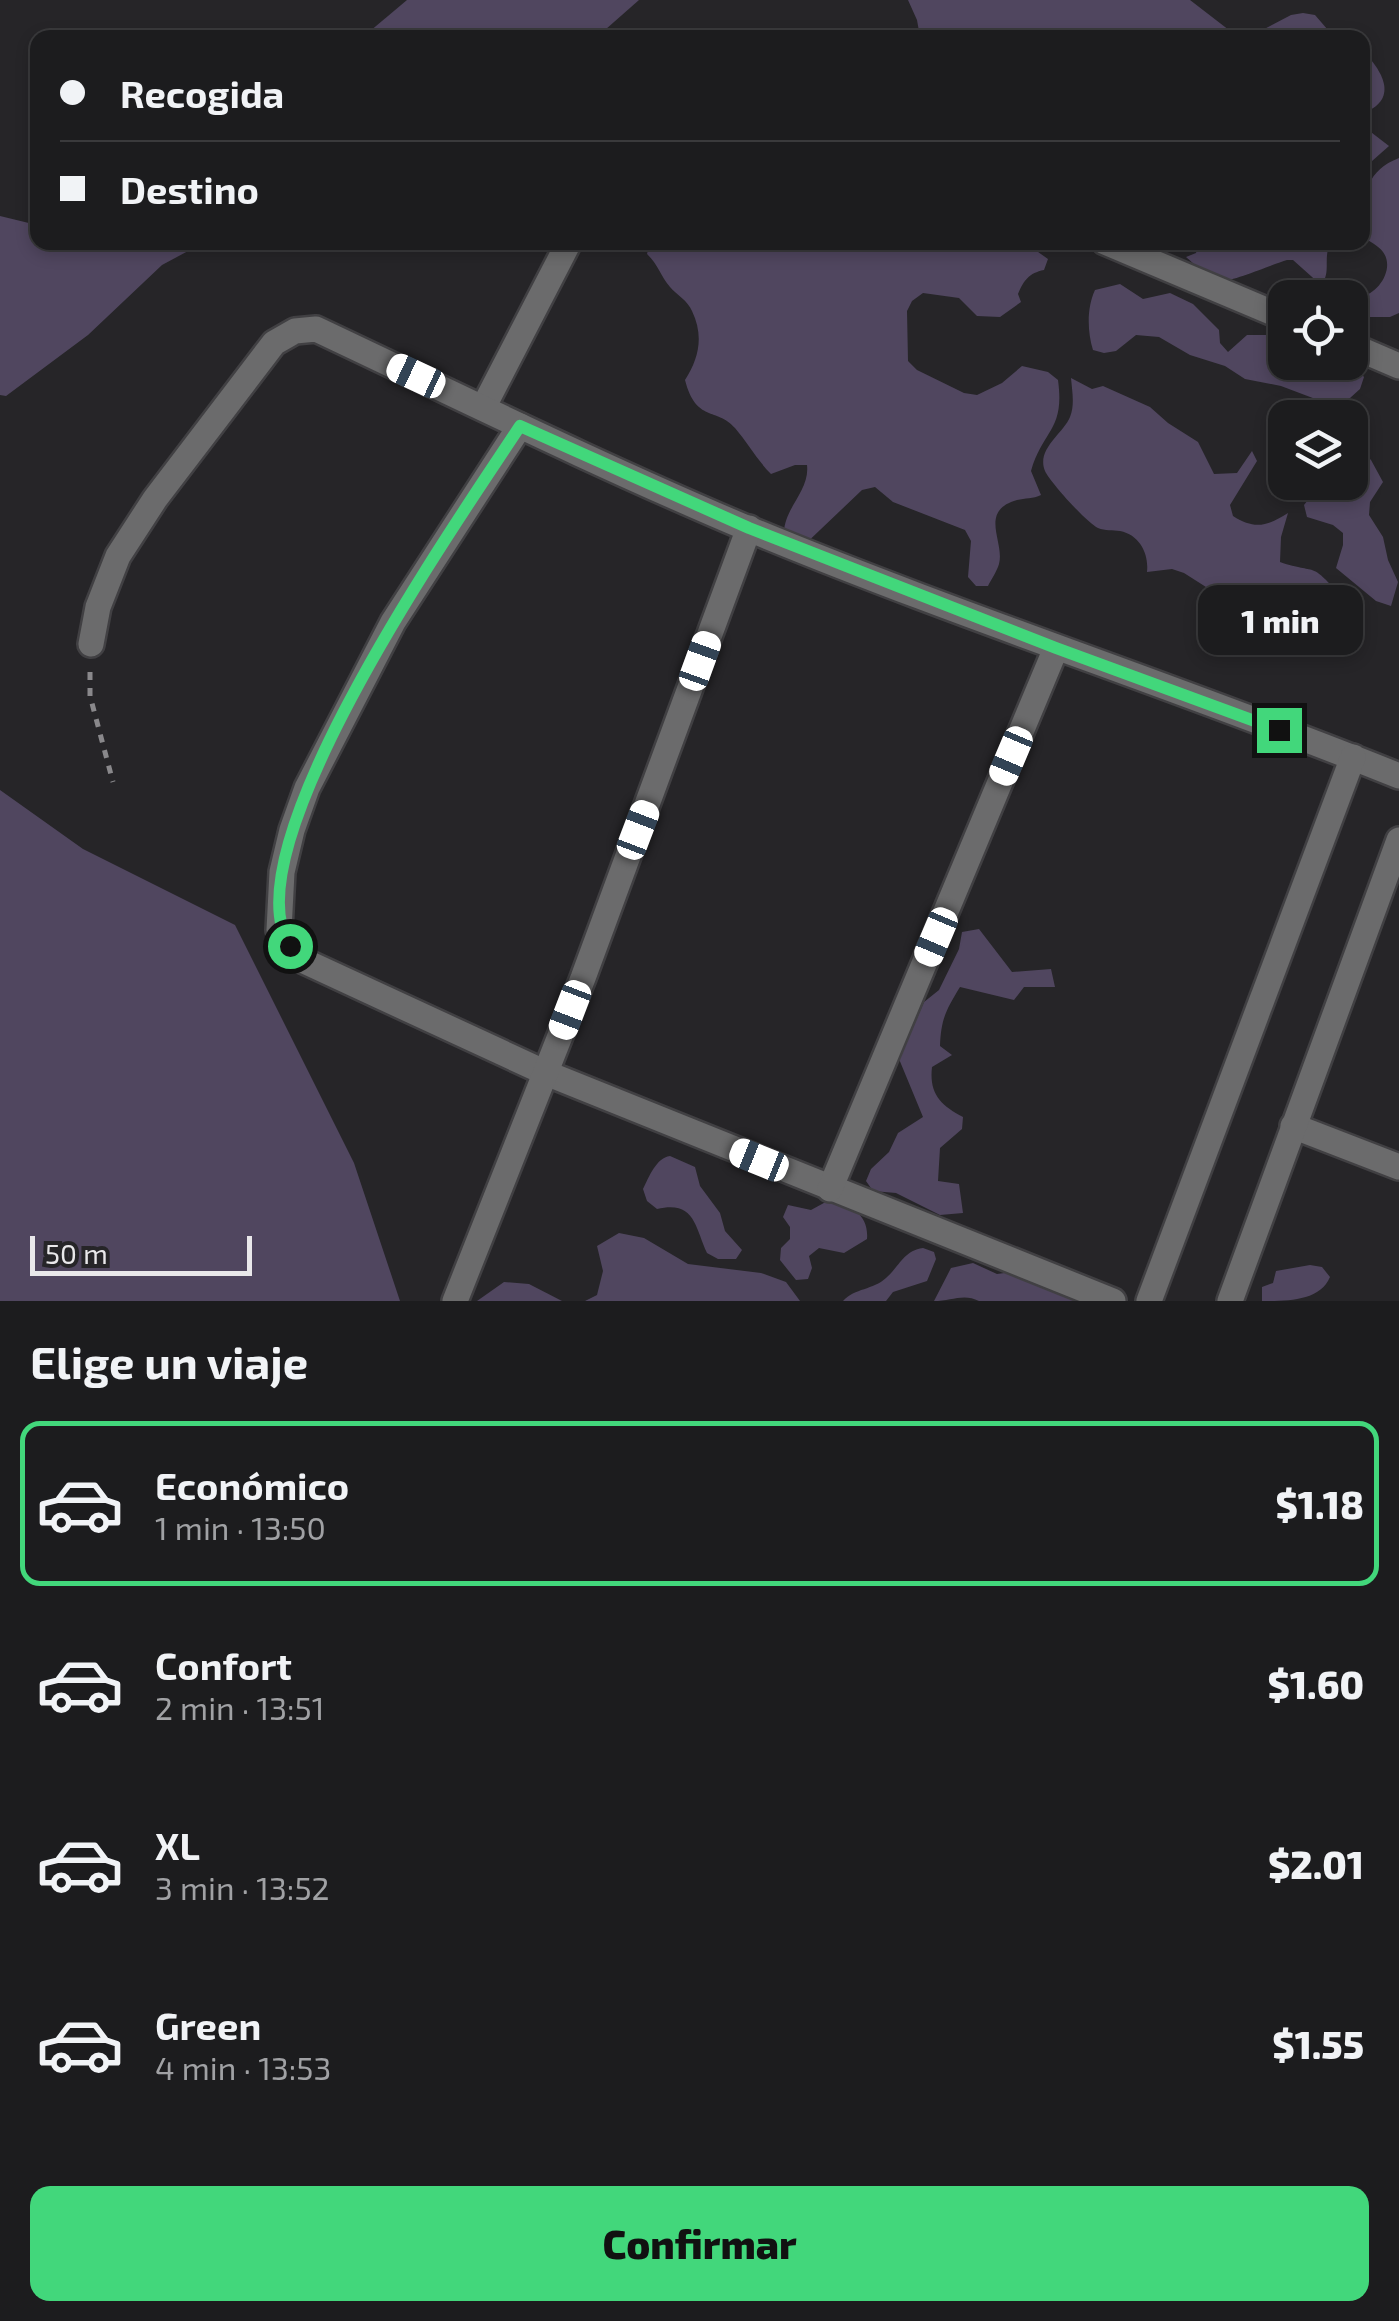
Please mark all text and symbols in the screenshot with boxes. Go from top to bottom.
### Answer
text: Recogida [120,70,284,116]
text: Destino [120,166,259,212]
map controls [1268,280,1368,500]
button: locate [1268,280,1368,380]
car [382,350,450,402]
button: layers [1268,400,1368,500]
callout: 1 min [1196,585,1362,655]
text: 1 min [1241,601,1320,639]
car [676,628,724,694]
route end [1257,708,1302,753]
car [985,723,1037,789]
car [613,797,663,863]
car [910,904,962,970]
route start [268,924,313,969]
car [545,977,595,1043]
car [726,1135,792,1185]
scale bar [30,1231,252,1276]
text: 50 m [45,1236,108,1270]
text: Elige un viaje [30,1334,308,1388]
icon: car [35,1459,125,1549]
text: Económico [155,1462,349,1508]
text: $1.18 [1275,1481,1364,1527]
text: 1 min · 13:50 [155,1508,326,1546]
icon: car [35,1639,125,1729]
text: Confort [155,1642,292,1688]
text: $1.60 [1268,1661,1364,1707]
text: 2 min · 13:51 [155,1688,324,1726]
icon: car [35,1819,125,1909]
text: XL [155,1822,200,1868]
text: $2.01 [1268,1841,1364,1887]
text: 3 min · 13:52 [155,1868,330,1906]
icon: car [35,1999,125,2089]
text: Green [155,2002,261,2048]
text: $1.55 [1272,2021,1364,2067]
text: 4 min · 13:53 [155,2048,331,2086]
button: Confirmar [30,2186,1369,2301]

